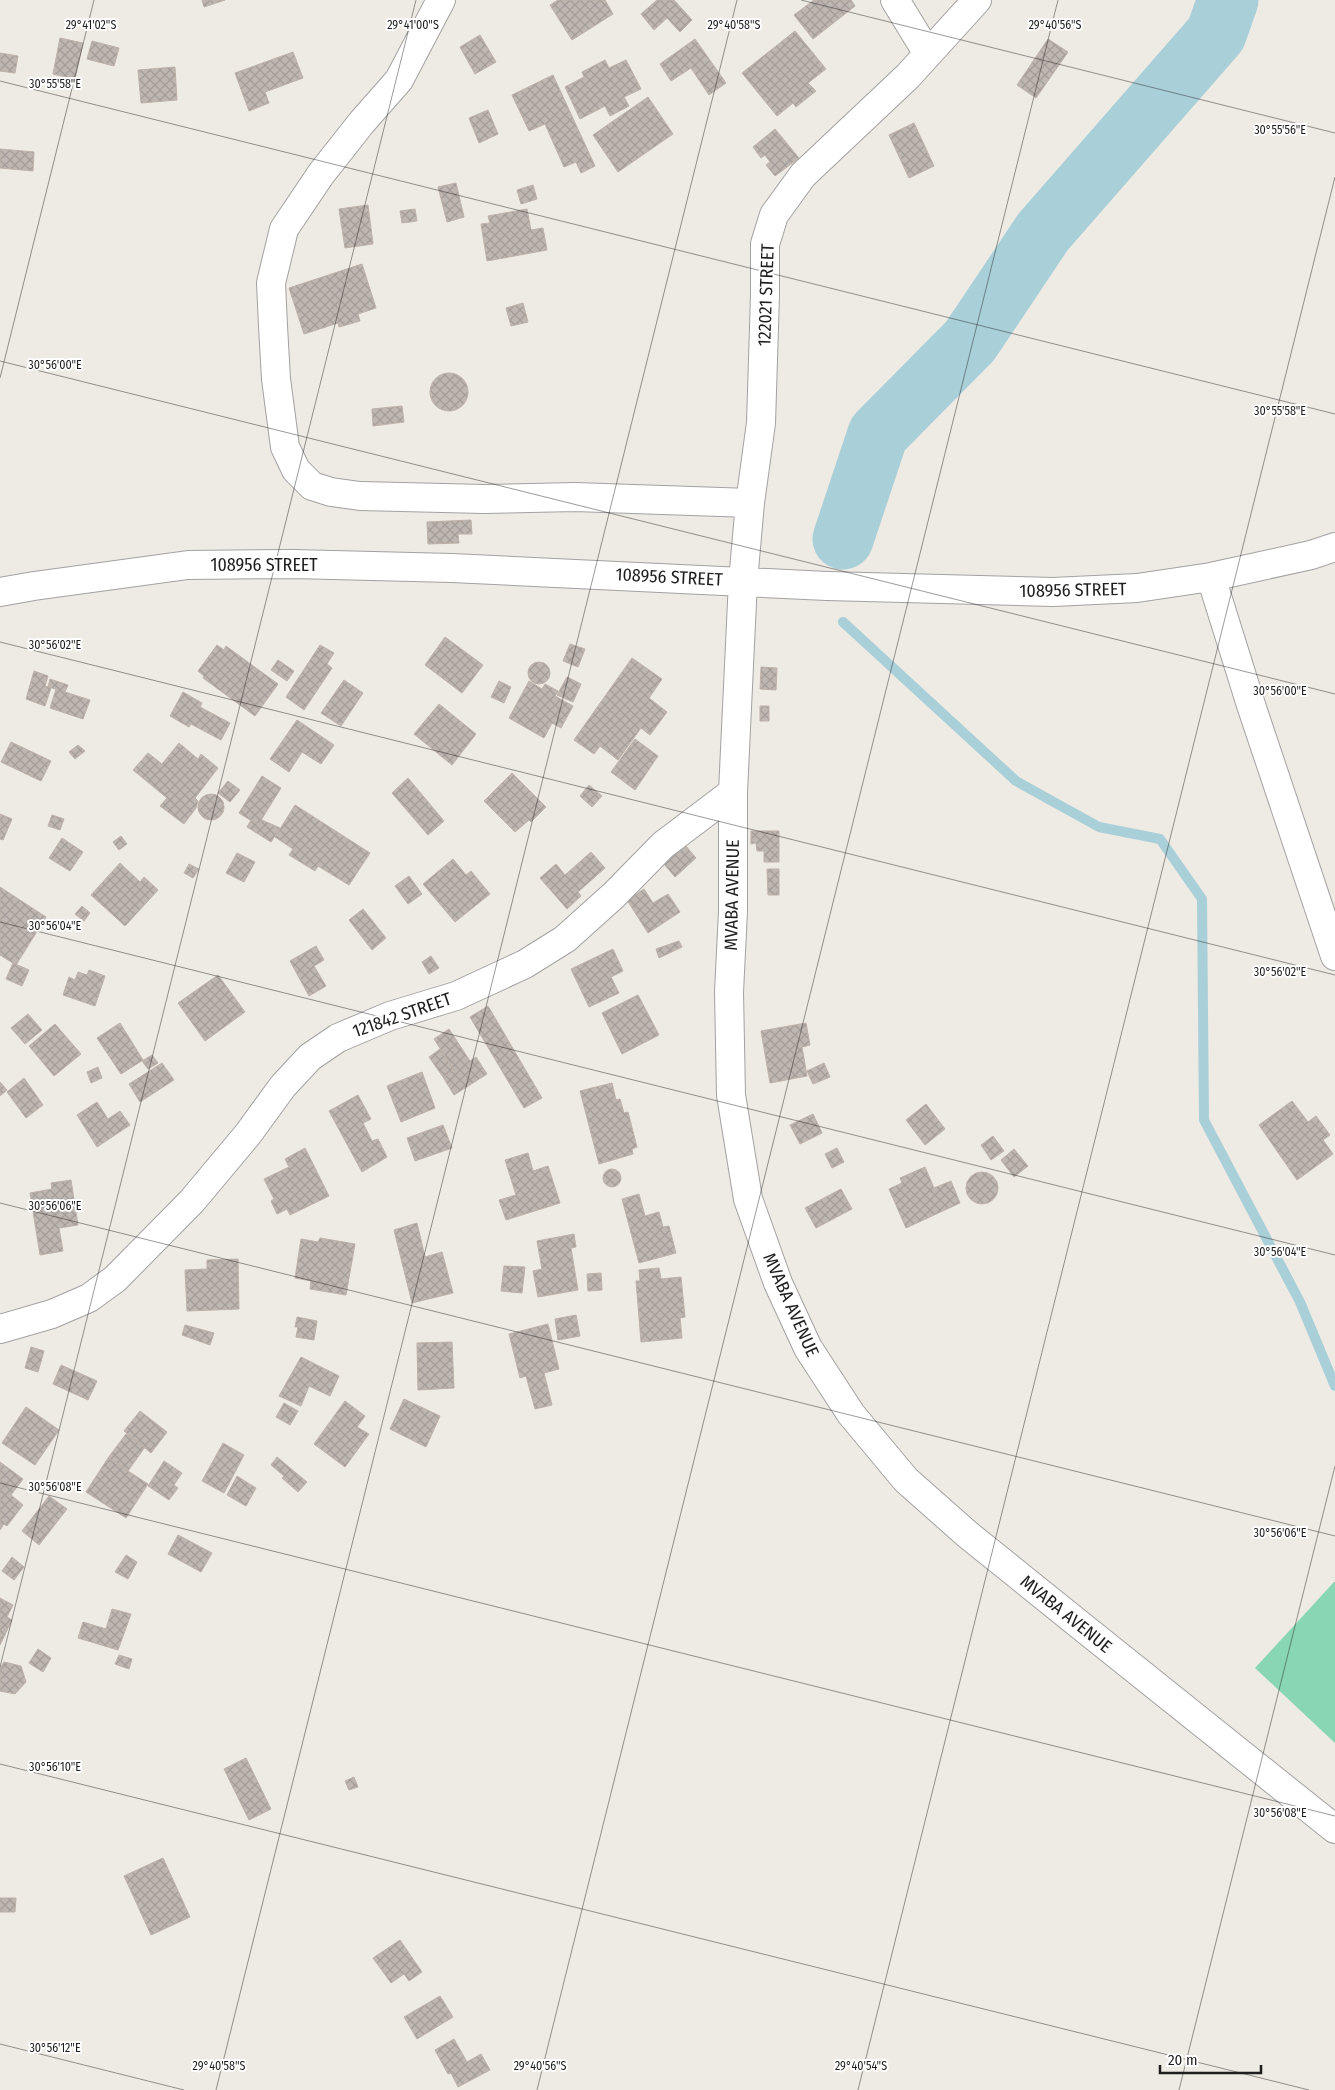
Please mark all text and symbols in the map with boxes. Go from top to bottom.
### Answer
text: 29°41'02"S [66,18,116,32]
text: 29°41'00"S [387,18,439,32]
text: 29°40'58"S [708,18,760,32]
text: 29°40'56"S [1029,18,1081,32]
text: 30°55'58"E [29,77,81,91]
text: 30°55'56"E [1254,123,1306,137]
street label: 122021 STREET [753,243,779,347]
text: 30°56'00"E [28,358,82,372]
text: 30°55'58"E [1254,404,1306,418]
street label: 108956 STREET [210,554,318,576]
street label: 108956 STREET [615,563,724,591]
street label: 108956 STREET [1019,578,1127,602]
text: 30°56'02"E [29,638,82,652]
text: 30°56'00"E [1253,684,1307,698]
street label: MVABA AVENUE [720,839,744,951]
text: 30°56'04"E [29,919,82,933]
text: 30°56'02"E [1254,965,1307,979]
street label: 121842 STREET [350,988,455,1042]
text: 30°56'06"E [29,1199,82,1213]
text: 30°56'04"E [1254,1245,1307,1259]
street label: MVABA AVENUE [758,1250,824,1360]
text: 30°56'08"E [28,1480,82,1494]
text: 30°56'06"E [1254,1526,1307,1540]
street label: MVABA AVENUE [1016,1570,1116,1658]
text: 30°56'10"E [29,1760,81,1774]
text: 30°56'08"E [1253,1806,1307,1820]
text: 30°56'12"E [29,2041,81,2055]
scale bar [1160,2042,1261,2074]
text: 20 m [1168,2051,1198,2069]
text: 29°40'58"S [193,2059,245,2073]
text: 29°40'56"S [514,2059,566,2073]
text: 29°40'54"S [835,2059,887,2073]

